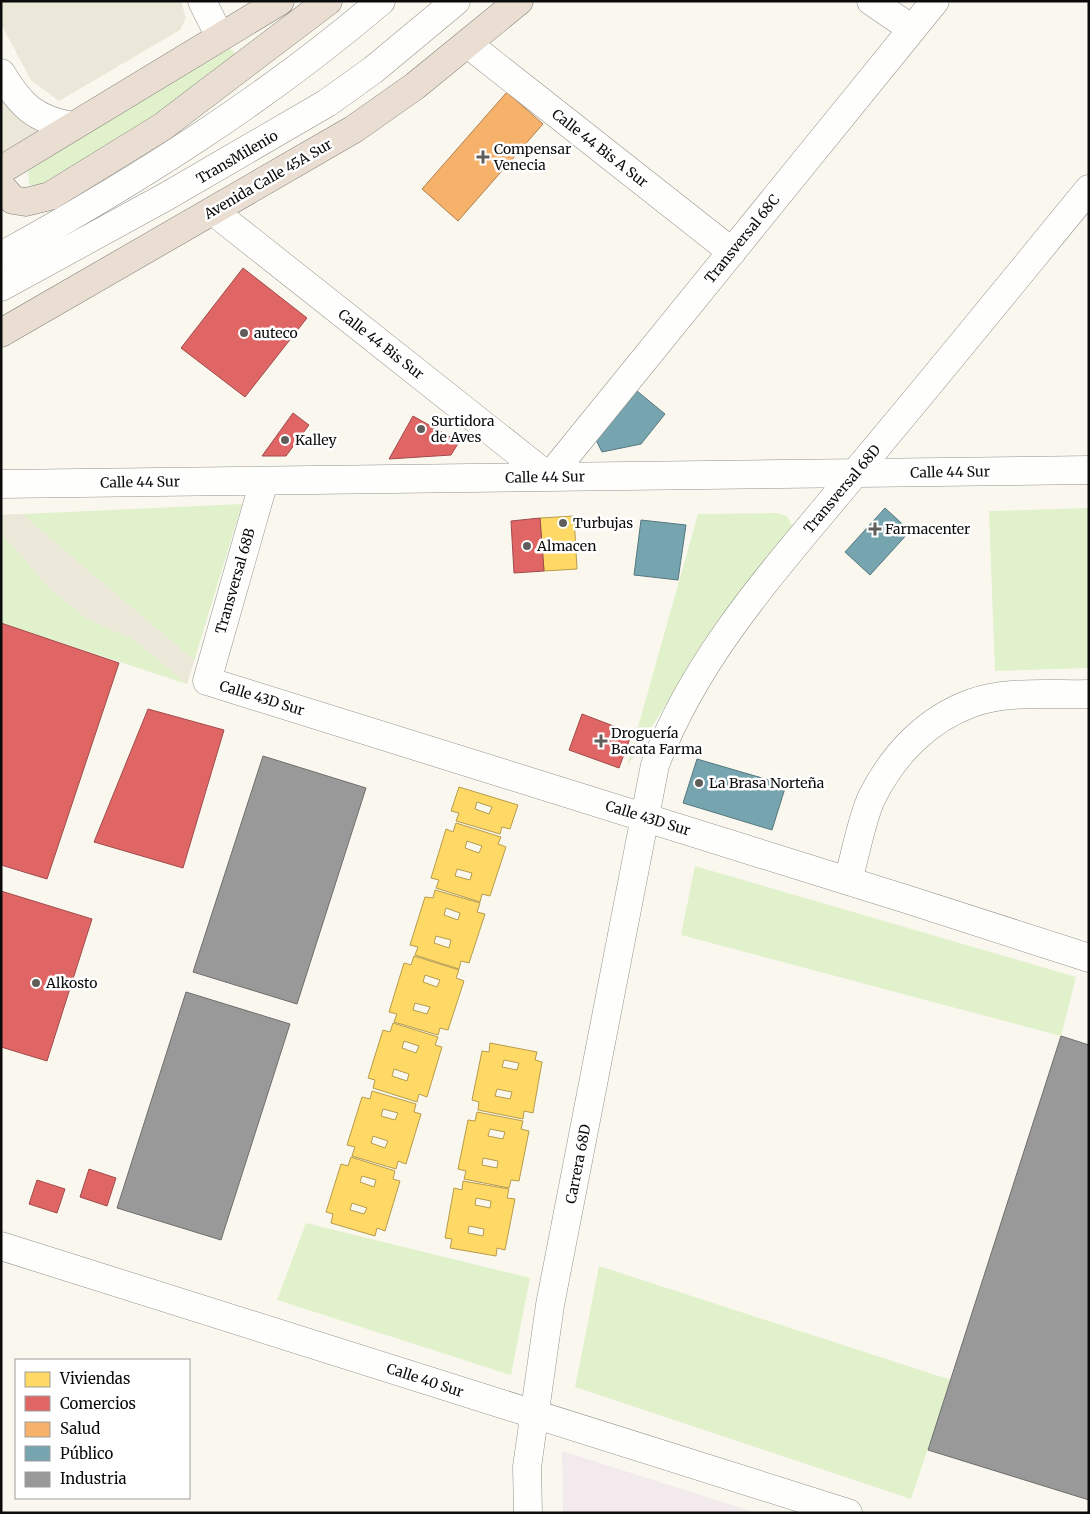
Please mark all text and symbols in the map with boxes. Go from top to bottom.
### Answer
street label: Calle 44 Bis A Sur [548,105,652,191]
street label: TransMilenio [193,126,281,188]
street label: Avenida Calle 45A Sur [200,135,335,224]
place label: Compensar Venecia [493,140,571,174]
marker: Compensar Venecia [476,150,490,164]
street label: Transversal 68C [701,191,783,287]
street label: Calle 44 Bis Sur [335,305,427,383]
place label: auteco [254,324,298,342]
marker: auteco [238,327,250,339]
place label: Surtidora de Aves [431,412,495,446]
marker: Surtidora de Aves [415,423,427,435]
place label: Kalley [295,431,338,449]
marker: Kalley [279,434,291,446]
street label: Transversal 68D [800,441,885,537]
street label: Calle 44 Sur [910,462,990,482]
street label: Calle 44 Sur [505,467,585,487]
street label: Calle 44 Sur [100,472,180,492]
place label: Turbujas [573,514,633,532]
marker: Turbujas [557,517,569,529]
place label: Farmacenter [885,520,970,538]
marker: Farmacenter [869,523,881,535]
street label: Transversal 68B [211,526,259,636]
place label: Almacen [536,537,596,555]
marker: Almacen [521,540,533,552]
street label: Calle 43D Sur [217,677,307,719]
place label: Droguería Bacata Farma [611,724,703,758]
marker: Droguería Bacata Farma [595,735,607,747]
place label: La Brasa Norteña [709,774,825,792]
marker: La Brasa Norteña [693,777,705,789]
street label: Calle 43D Sur [603,797,693,839]
place label: Alkosto [45,974,97,992]
marker: Alkosto [30,977,42,989]
street label: Carrera 68D [561,1122,595,1205]
legend [15,1359,190,1499]
street label: Calle 40 Sur [384,1359,466,1401]
text: Viviendas [59,1369,130,1388]
text: Comercios [60,1394,136,1413]
text: Salud [60,1419,100,1438]
text: Público [60,1444,114,1463]
text: Industria [60,1469,127,1488]

